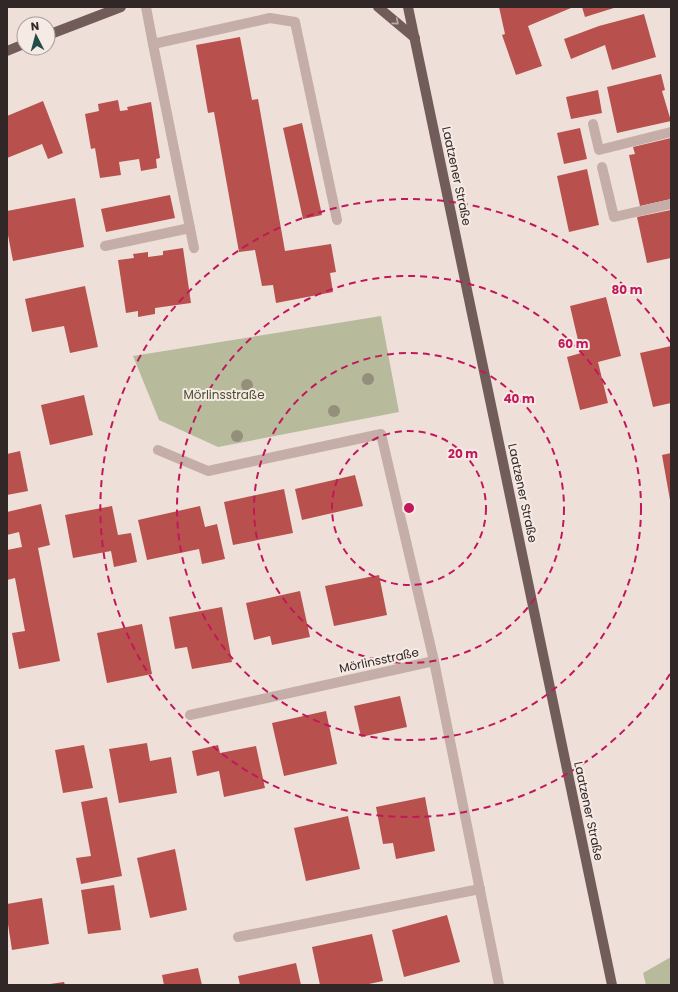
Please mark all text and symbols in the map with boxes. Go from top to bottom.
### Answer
north arrow [16,16,56,56]
text: N [30,18,40,34]
one-way arrow [392,18,399,25]
street label: Laatzener Straße [438,125,476,227]
text: 80 m [612,281,643,298]
text: 60 m [558,335,589,352]
park label: Mörlinsstraße [183,386,265,403]
text: 40 m [503,390,535,407]
street label: Laatzener Straße [504,442,542,544]
text: 20 m [448,445,478,462]
centre of rings [402,501,416,515]
street label: Mörlinsstraße [338,643,420,677]
street label: Laatzener Straße [570,760,608,862]

